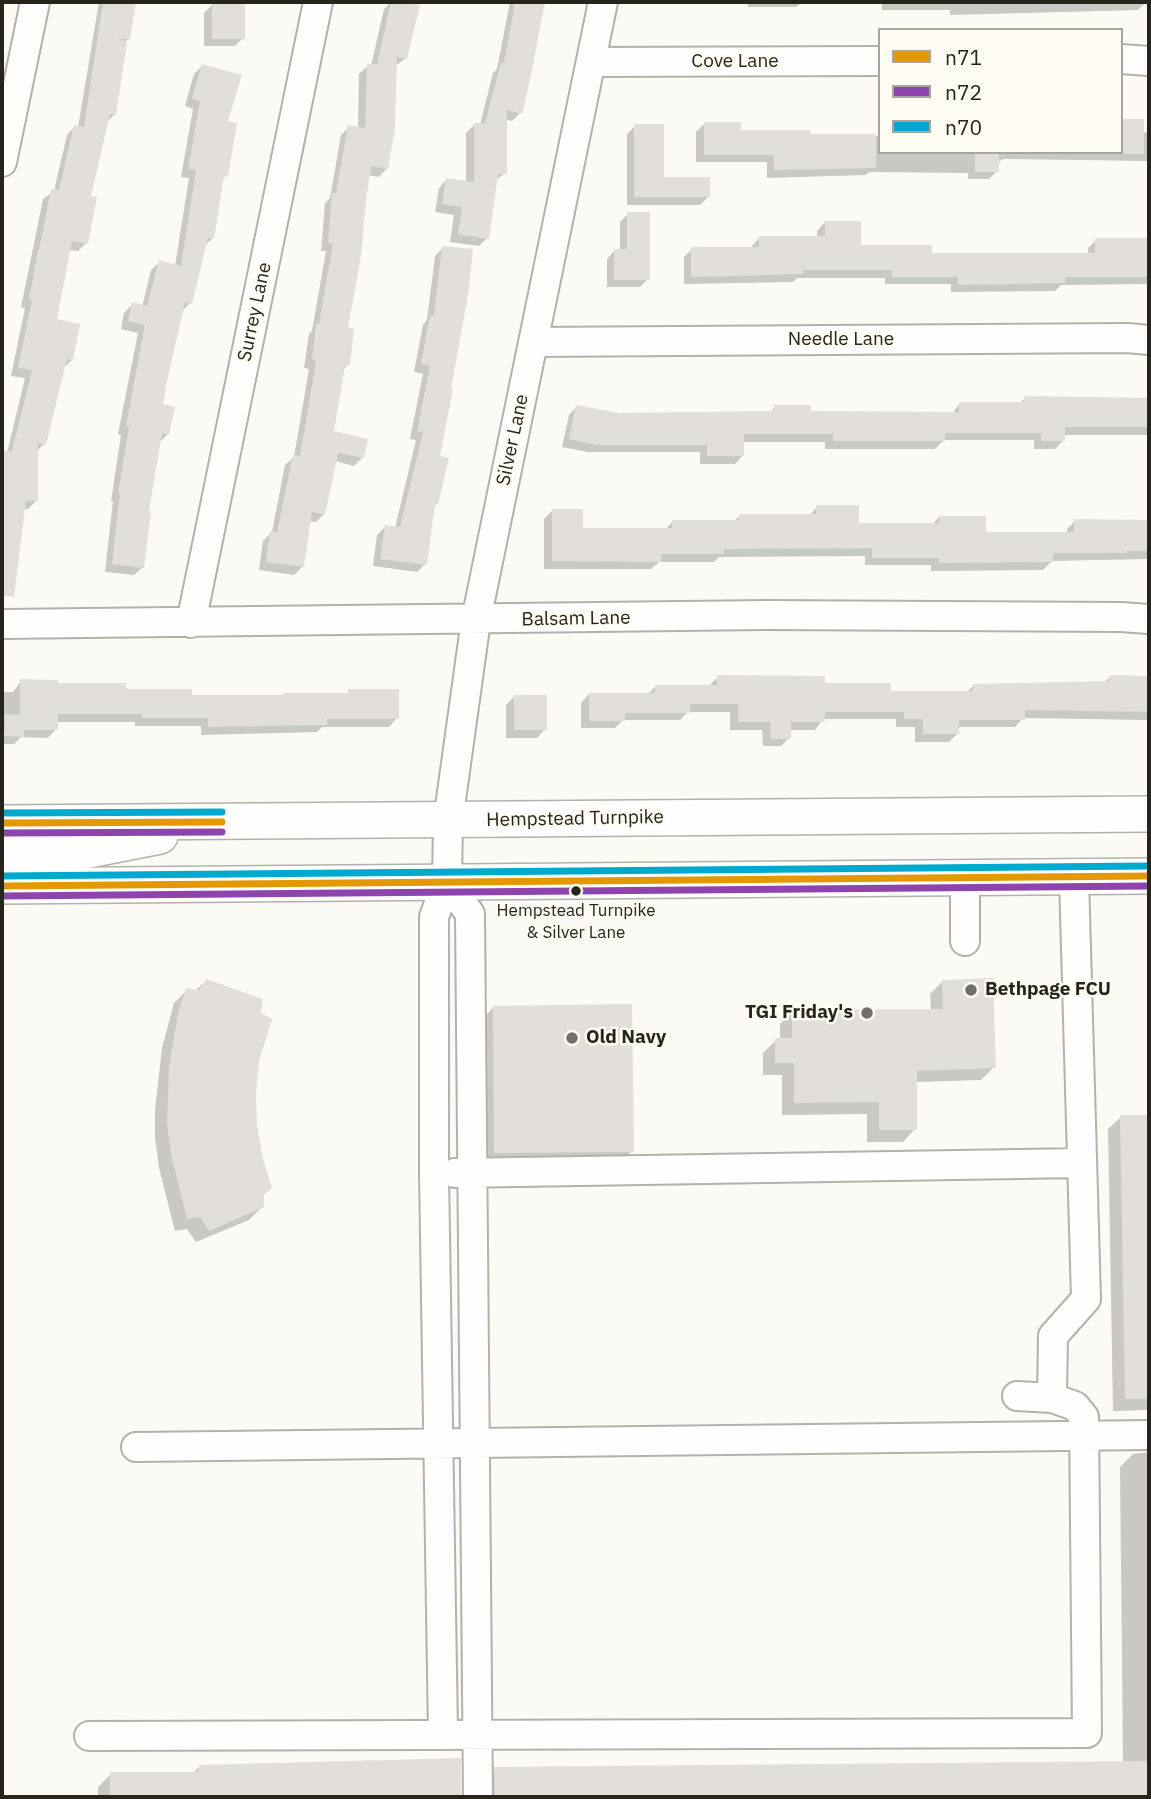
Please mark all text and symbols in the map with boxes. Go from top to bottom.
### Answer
legend [878,28,1123,154]
text: n71 [945,43,982,71]
street label: Cove Lane [691,51,779,73]
text: n72 [945,78,982,106]
text: n70 [945,113,982,141]
street label: Surrey Lane [233,260,277,364]
street label: Needle Lane [788,329,894,351]
street label: Silver Lane [492,392,534,488]
street label: Balsam Lane [521,607,631,631]
street label: Hempstead Turnpike [486,806,664,832]
marker: Hempstead Turnpike & Silver Lane [569,884,583,898]
place label: Hempstead Turnpike & Silver Lane [497,901,655,941]
place label: Bethpage FCU [985,979,1111,1001]
marker: Bethpage FCU [963,982,979,998]
place label: TGI Friday's [745,1002,853,1024]
marker: TGI Friday's [859,1005,875,1021]
place label: Old Navy [586,1027,666,1049]
marker: Old Navy [564,1030,580,1046]

